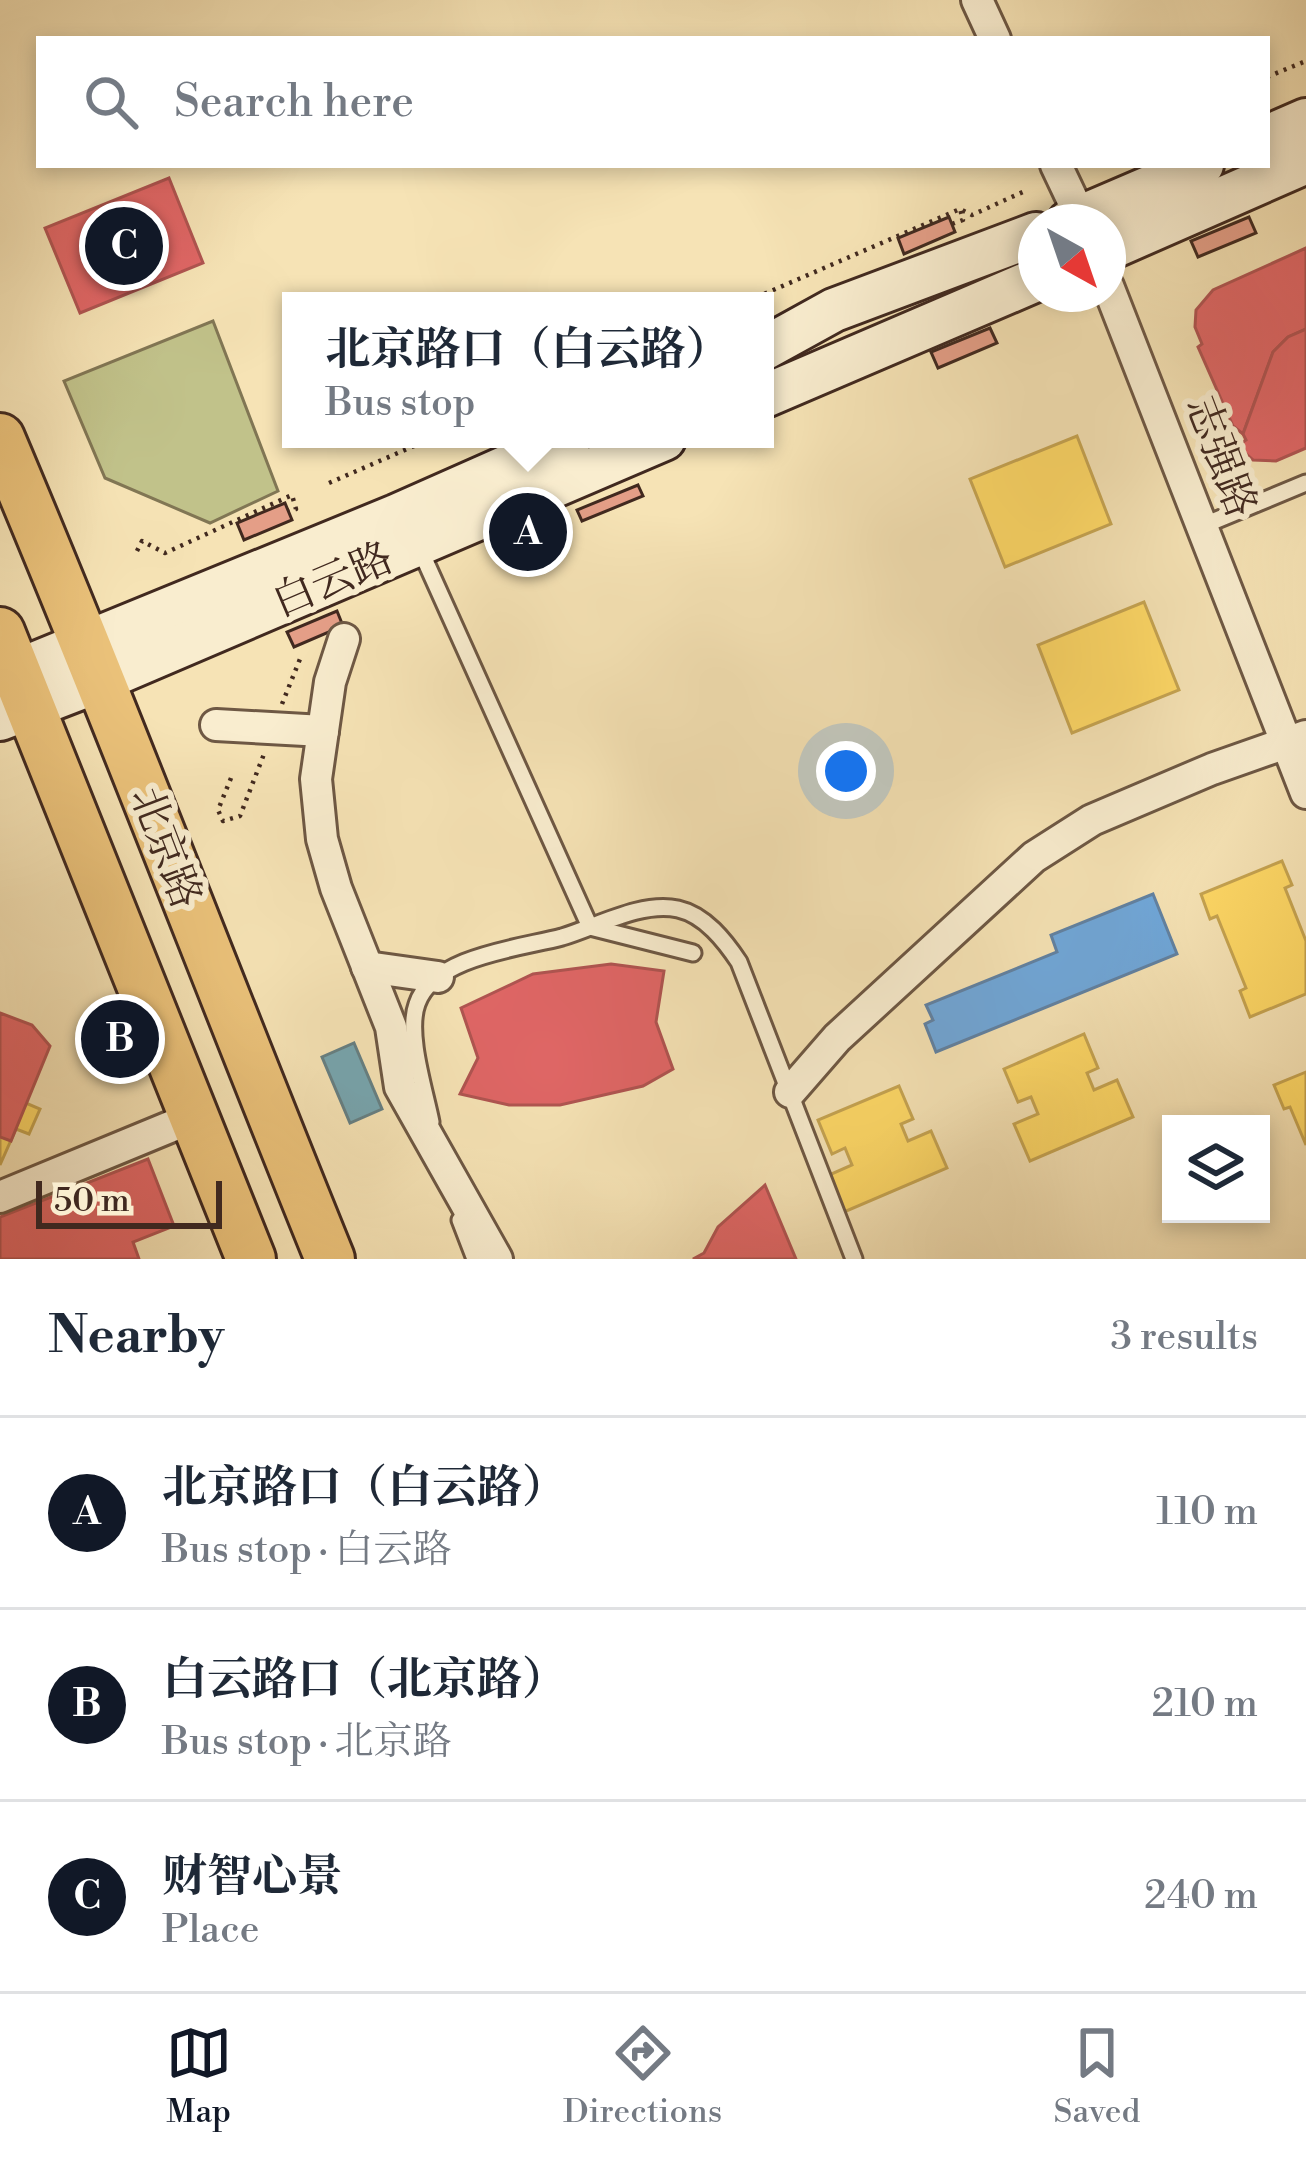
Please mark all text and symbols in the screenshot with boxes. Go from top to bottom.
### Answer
search box [36,36,1270,168]
icon: search [78,69,144,135]
text: Search here [174,74,414,131]
pin: C [85,201,163,291]
north arrow [1018,204,1126,312]
popup [282,292,774,448]
text: 北京路口（白云路） [325,322,731,379]
text: Bus stop [325,379,475,428]
street label: 志强路 [1173,389,1267,525]
pin: A [489,487,567,577]
street label: 白云路 [265,532,401,630]
your location [816,741,876,801]
street label: 北京路 [118,780,212,916]
pin: B [81,994,159,1084]
map controls [1162,1115,1270,1223]
button: layers [1162,1115,1270,1223]
scale bar [36,1175,222,1228]
text: 50 m [54,1181,130,1222]
text: Nearby [48,1305,224,1369]
text: 3 results [1110,1313,1258,1362]
text: 北京路口（白云路） [162,1460,567,1517]
text: A [73,1488,101,1537]
text: 110 m [1156,1488,1258,1537]
text: Bus stop · 白云路 [162,1526,452,1575]
text: 白云路口（北京路） [162,1652,567,1709]
text: B [72,1680,102,1729]
text: 210 m [1152,1680,1258,1729]
text: Bus stop · 北京路 [162,1718,452,1767]
text: 财智心景 [162,1849,342,1906]
text: C [73,1872,101,1921]
text: 240 m [1144,1872,1258,1921]
text: Place [162,1906,259,1955]
tab: Map [166,2020,232,2133]
tab: Directions [563,2020,722,2133]
tab: Saved [1054,2020,1140,2133]

